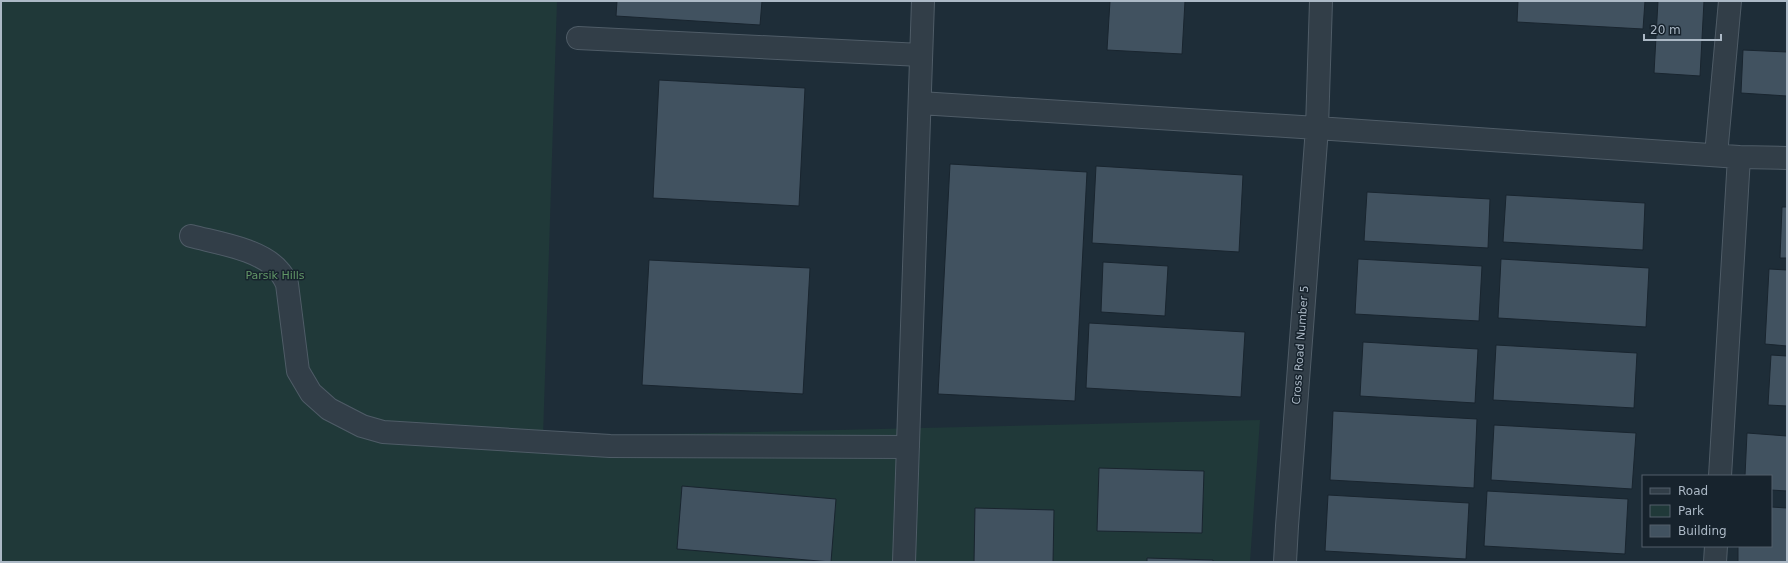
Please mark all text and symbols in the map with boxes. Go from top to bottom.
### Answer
scale bar [1644,16,1721,42]
text: 20 m [1650,23,1681,37]
park label: Parsik Hills [245,269,305,282]
street label: Cross Road Number 5 [1290,285,1311,405]
legend [1642,475,1772,547]
text: Road [1678,484,1708,498]
text: Park [1678,504,1704,518]
text: Building [1678,524,1727,538]

